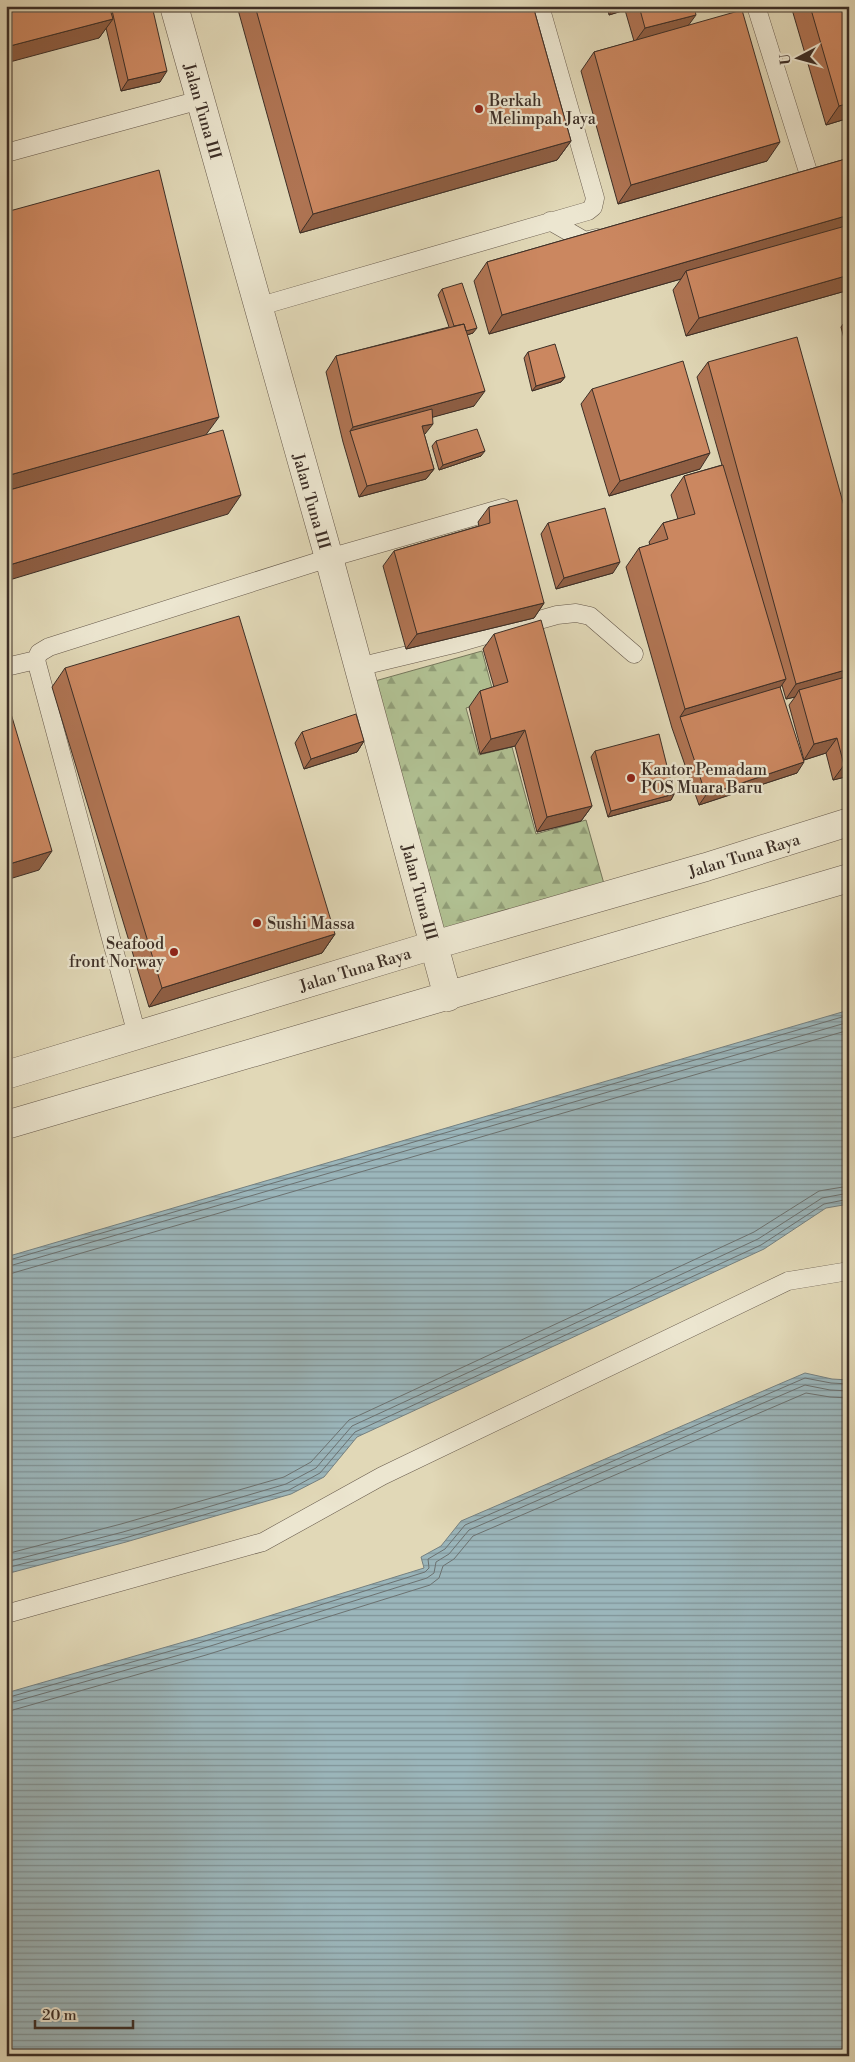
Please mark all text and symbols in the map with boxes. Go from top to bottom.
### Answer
north arrow [772,32,822,82]
text: U [777,53,796,66]
street label: Jalan Tuna III [179,60,225,161]
place label: Berkah Melimpah Jaya [488,91,597,129]
marker: Berkah Melimpah Jaya [473,103,485,115]
street label: Jalan Tuna III [288,450,334,551]
place label: Kantor Pemadam POS Muara Baru [641,760,767,798]
marker: Kantor Pemadam POS Muara Baru [625,772,637,784]
street label: Jalan Tuna Raya [685,829,803,883]
street label: Jalan Tuna III [396,841,441,943]
place label: Sushi Massa [267,914,356,934]
marker: Sushi Massa [251,917,263,929]
place label: Seafood front Norway [69,934,164,972]
street label: Jalan Tuna Raya [296,943,414,997]
marker: Seafood front Norway [168,946,180,958]
scale bar [35,1997,132,2029]
text: 20 m [42,2006,77,2025]

